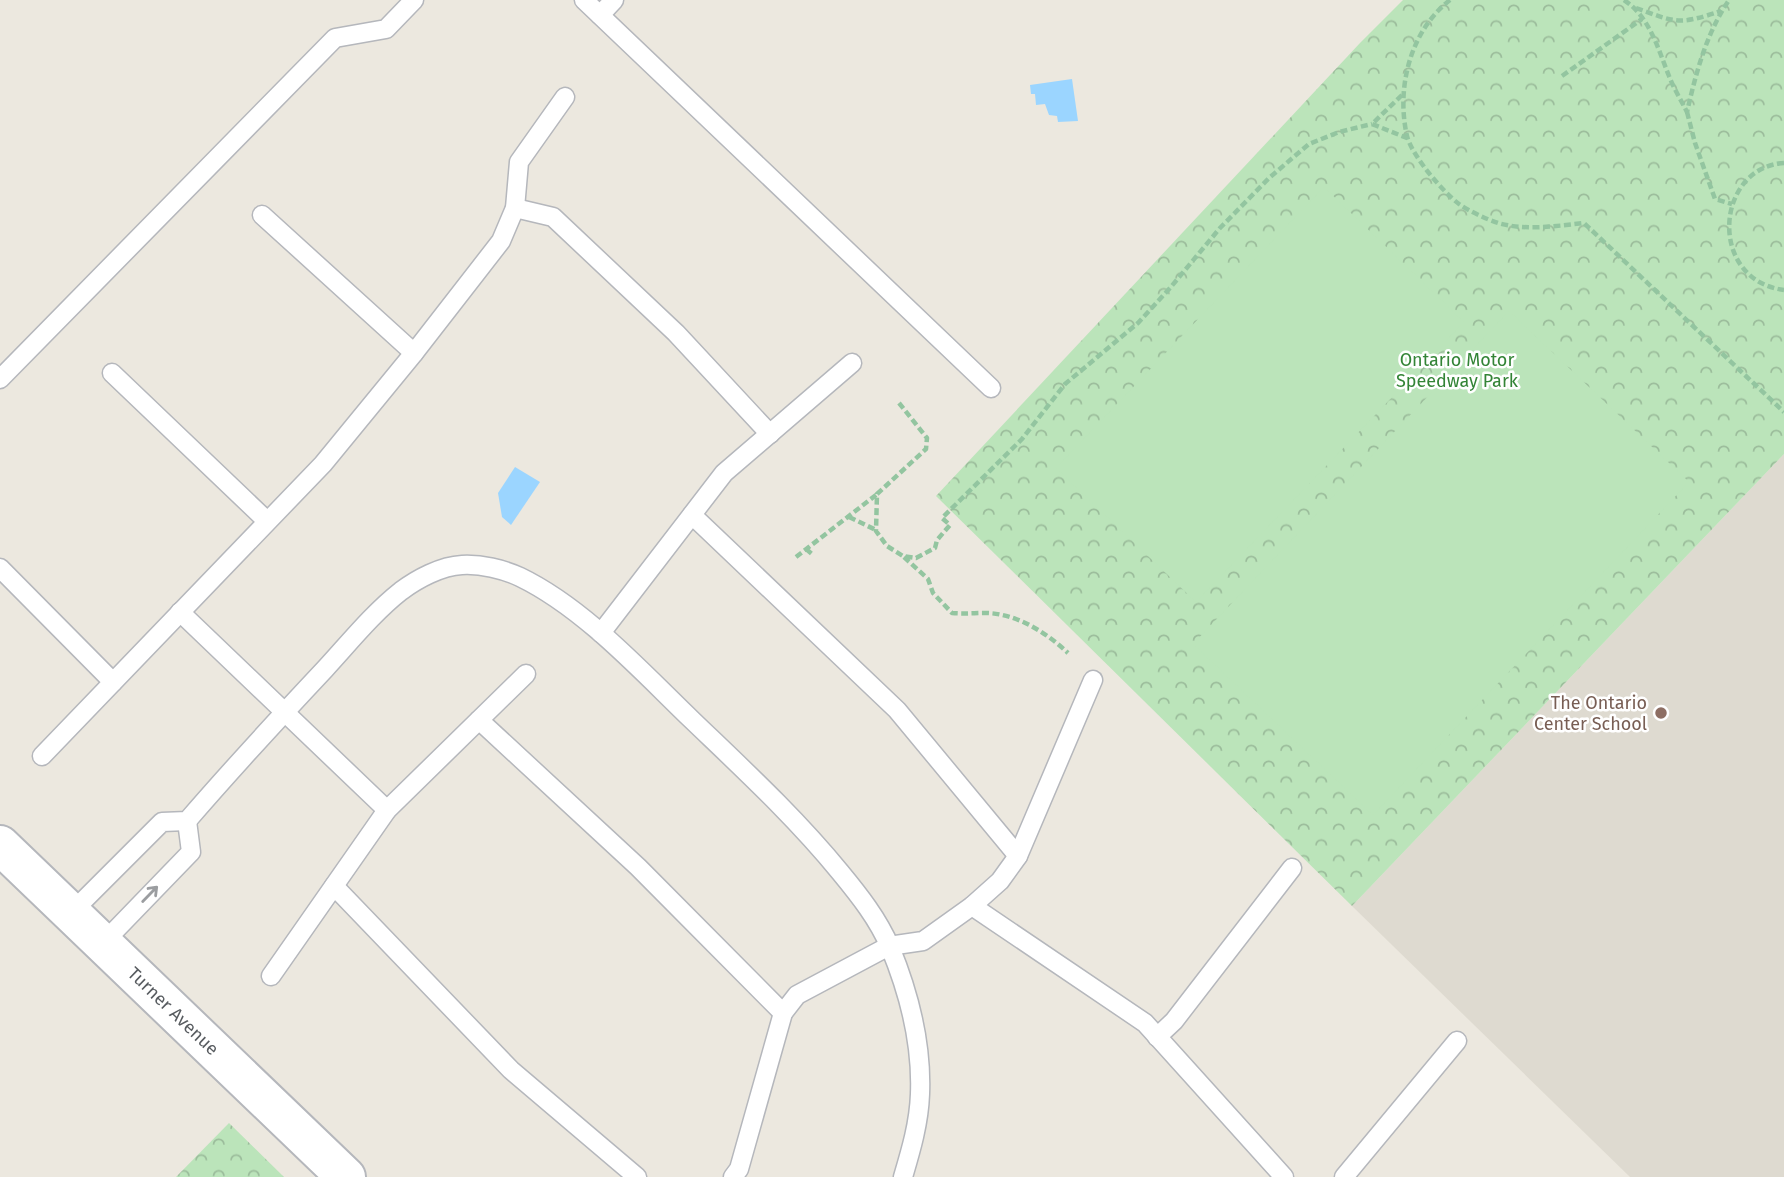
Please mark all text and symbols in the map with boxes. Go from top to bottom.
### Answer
park label: Ontario Motor Speedway Park [1396,349,1519,392]
place label: The Ontario Center School [1534,692,1647,735]
marker: The Ontario Center School [1653,705,1669,721]
one-way arrow [142,885,159,902]
street label: Turner Avenue [123,962,223,1060]

